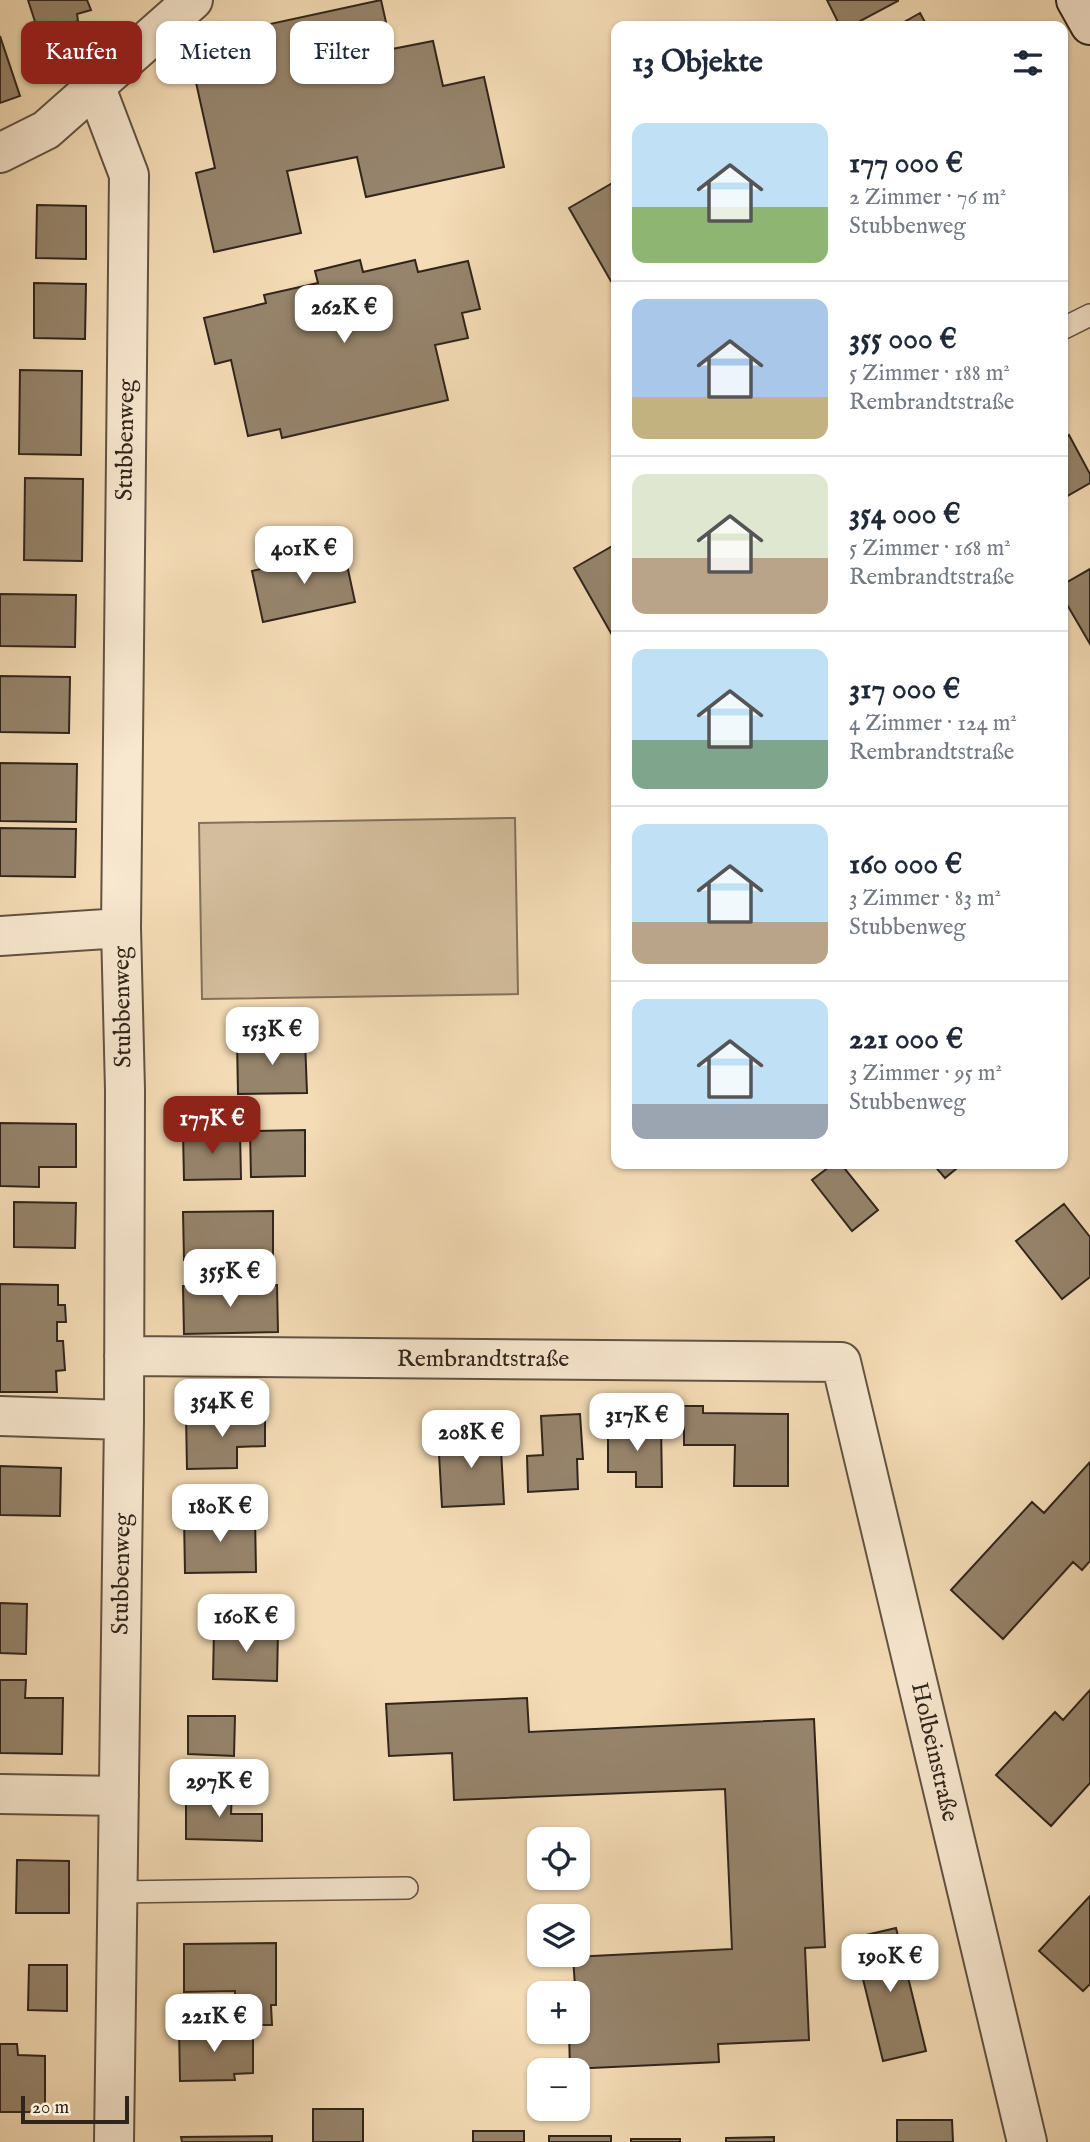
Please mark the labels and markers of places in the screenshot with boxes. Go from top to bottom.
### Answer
pin: 262K € [287,286,401,345]
pin: 401K € [247,526,361,586]
pin: 153K € [215,1007,329,1067]
pin: 177K € [155,1096,269,1156]
pin: 355K € [173,1250,287,1309]
pin: 354K € [165,1380,279,1439]
pin: 317K € [580,1394,694,1453]
pin: 208K € [414,1410,528,1470]
pin: 180K € [163,1484,277,1544]
pin: 160K € [189,1594,303,1654]
pin: 297K € [162,1759,276,1819]
pin: 190K € [833,1934,947,1994]
pin: 221K € [157,1994,271,2054]

